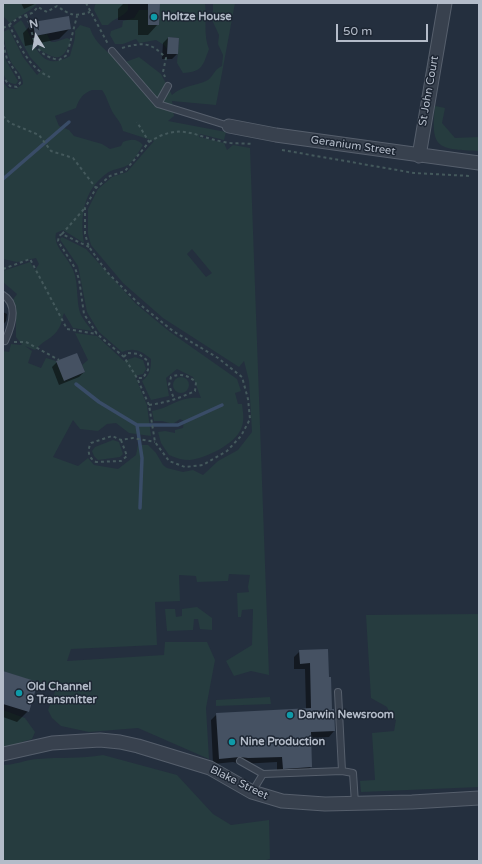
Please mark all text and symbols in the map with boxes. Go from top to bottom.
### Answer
place label: Holtze House [162,10,231,24]
marker: Holtze House [149,12,159,22]
north arrow [16,16,56,56]
scale bar [338,16,430,42]
text: N [28,17,39,31]
text: 50 m [343,24,372,38]
street label: St John Court [416,55,442,127]
street label: Geranium Street [310,134,396,158]
place label: Old Channel 9 Transmitter [27,680,97,706]
marker: Old Channel 9 Transmitter [14,688,24,698]
place label: Darwin Newsroom [298,708,394,722]
marker: Darwin Newsroom [285,710,295,720]
place label: Nine Production [240,735,325,749]
marker: Nine Production [227,737,237,747]
street label: Blake Street [208,763,270,803]

